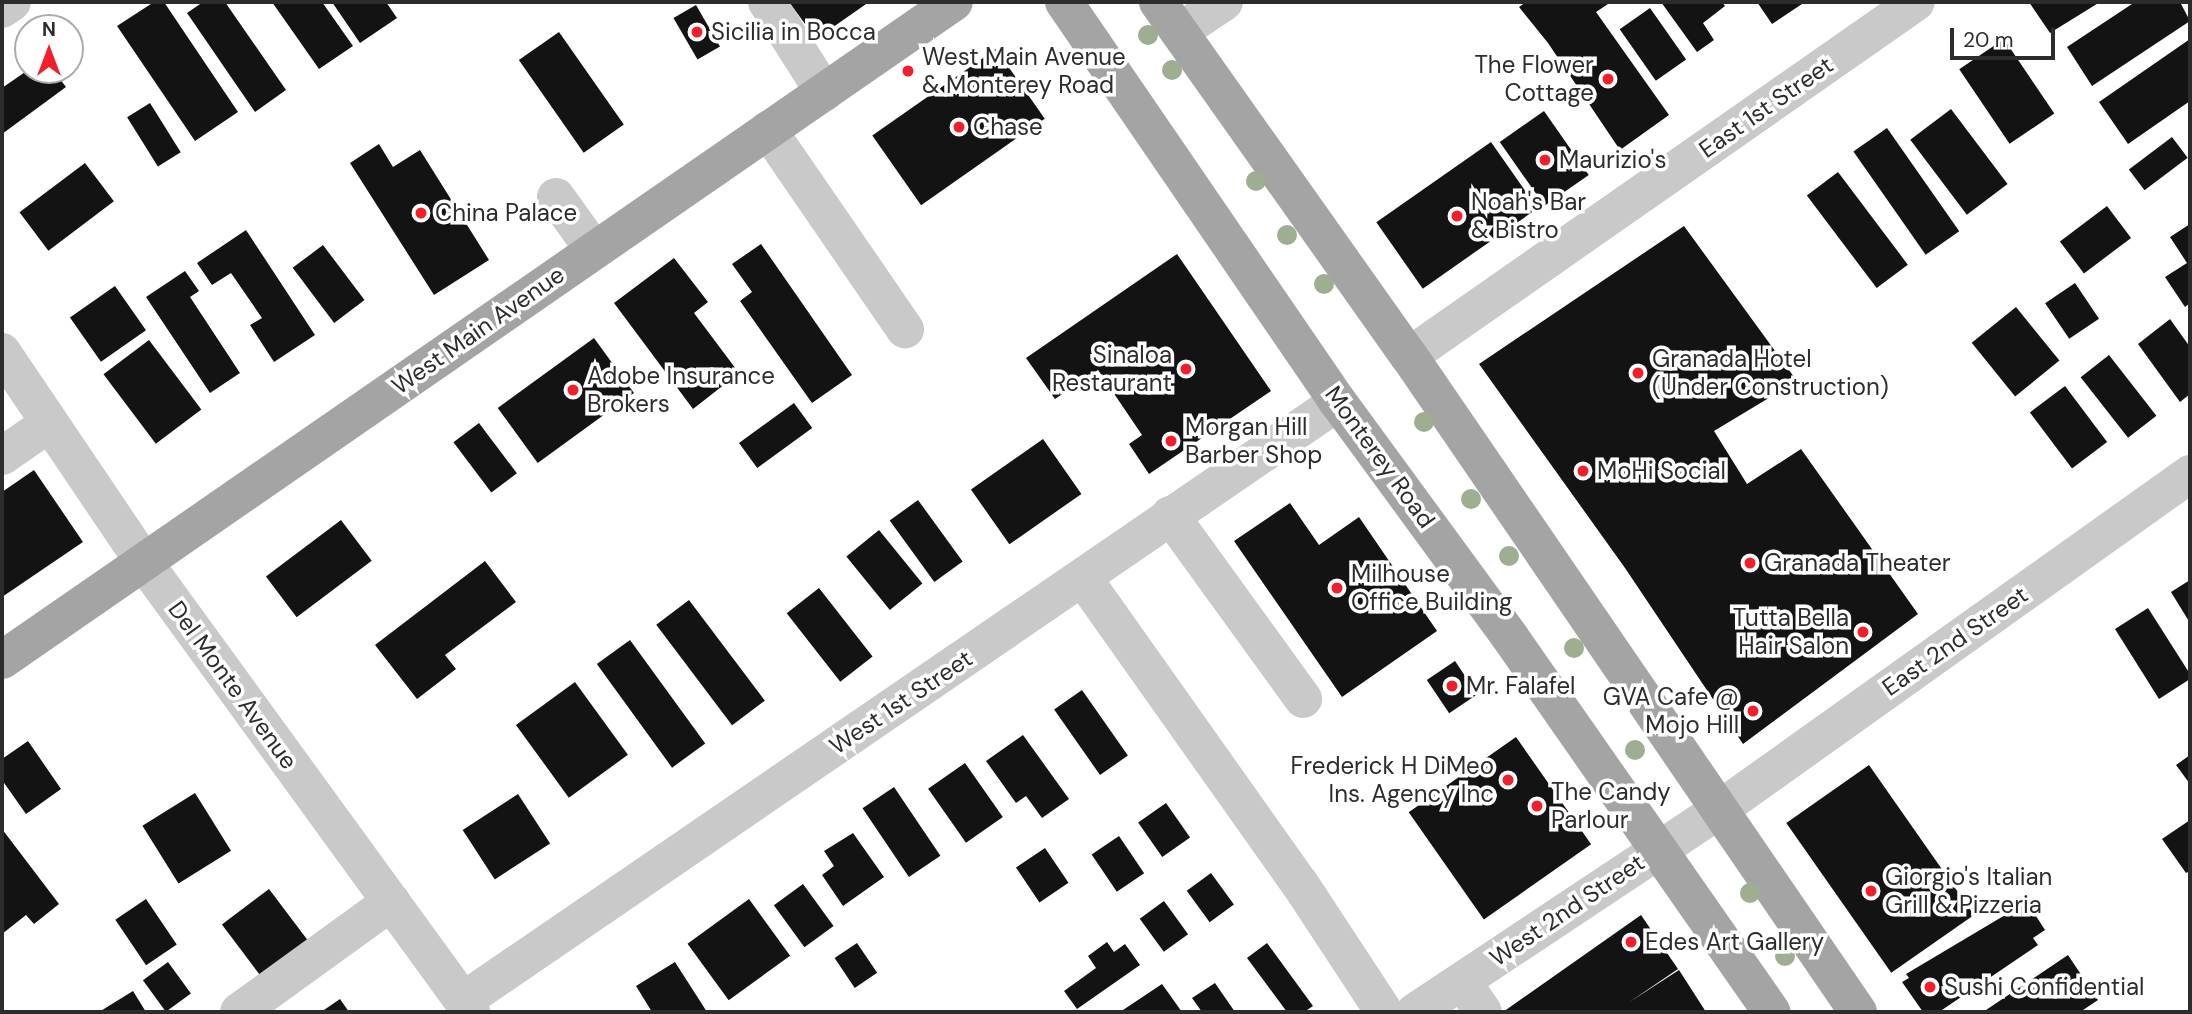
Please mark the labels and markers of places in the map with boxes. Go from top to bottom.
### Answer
place label: Sicilia in Bocca [711,18,876,46]
marker: Sicilia in Bocca [689,24,705,40]
place label: West Main Avenue & Monterey Road [922,43,1126,99]
place label: The Flower Cottage [1474,51,1594,107]
marker: West Main Avenue & Monterey Road [900,63,916,79]
marker: The Flower Cottage [1600,71,1616,87]
place label: Chase [973,113,1043,141]
marker: Chase [951,119,967,135]
place label: Maurizio's [1559,146,1666,174]
marker: Maurizio's [1537,152,1553,168]
place label: Noah's Bar & Bistro [1471,188,1586,244]
place label: China Palace [435,199,577,227]
marker: China Palace [413,205,429,221]
marker: Noah's Bar & Bistro [1449,208,1465,224]
place label: Sinaloa Restaurant [1052,341,1172,397]
place label: Granada Hotel (Under Construction) [1652,345,1889,401]
marker: Sinaloa Restaurant [1178,361,1194,377]
place label: Adobe Insurance Brokers [587,362,775,418]
marker: Granada Hotel (Under Construction) [1630,365,1646,381]
marker: Adobe Insurance Brokers [565,382,581,398]
place label: Morgan Hill Barber Shop [1185,413,1322,469]
marker: Morgan Hill Barber Shop [1163,433,1179,449]
place label: MoHi Social [1597,457,1726,485]
marker: MoHi Social [1575,463,1591,479]
place label: Granada Theater [1764,549,1951,577]
marker: Granada Theater [1742,555,1758,571]
place label: Milhouse Office Building [1351,560,1512,616]
marker: Milhouse Office Building [1329,580,1345,596]
place label: Tutta Bella Hair Salon [1733,604,1849,660]
marker: Tutta Bella Hair Salon [1855,624,1871,640]
place label: Mr. Falafel [1466,672,1575,700]
marker: Mr. Falafel [1444,678,1460,694]
place label: GVA Cafe @ Mojo Hill [1603,683,1739,739]
marker: GVA Cafe @ Mojo Hill [1745,703,1761,719]
place label: Frederick H DiMeo Ins. Agency Inc [1291,752,1494,808]
marker: Frederick H DiMeo Ins. Agency Inc [1500,772,1516,788]
place label: The Candy Parlour [1551,778,1671,834]
marker: The Candy Parlour [1529,798,1545,814]
place label: Giorgio's Italian Grill & Pizzeria [1885,863,2052,919]
marker: Giorgio's Italian Grill & Pizzeria [1863,883,1879,899]
place label: Edes Art Gallery [1645,928,1824,956]
marker: Edes Art Gallery [1623,934,1639,950]
place label: Sushi Confidential [1944,973,2144,1001]
marker: Sushi Confidential [1922,979,1938,995]

